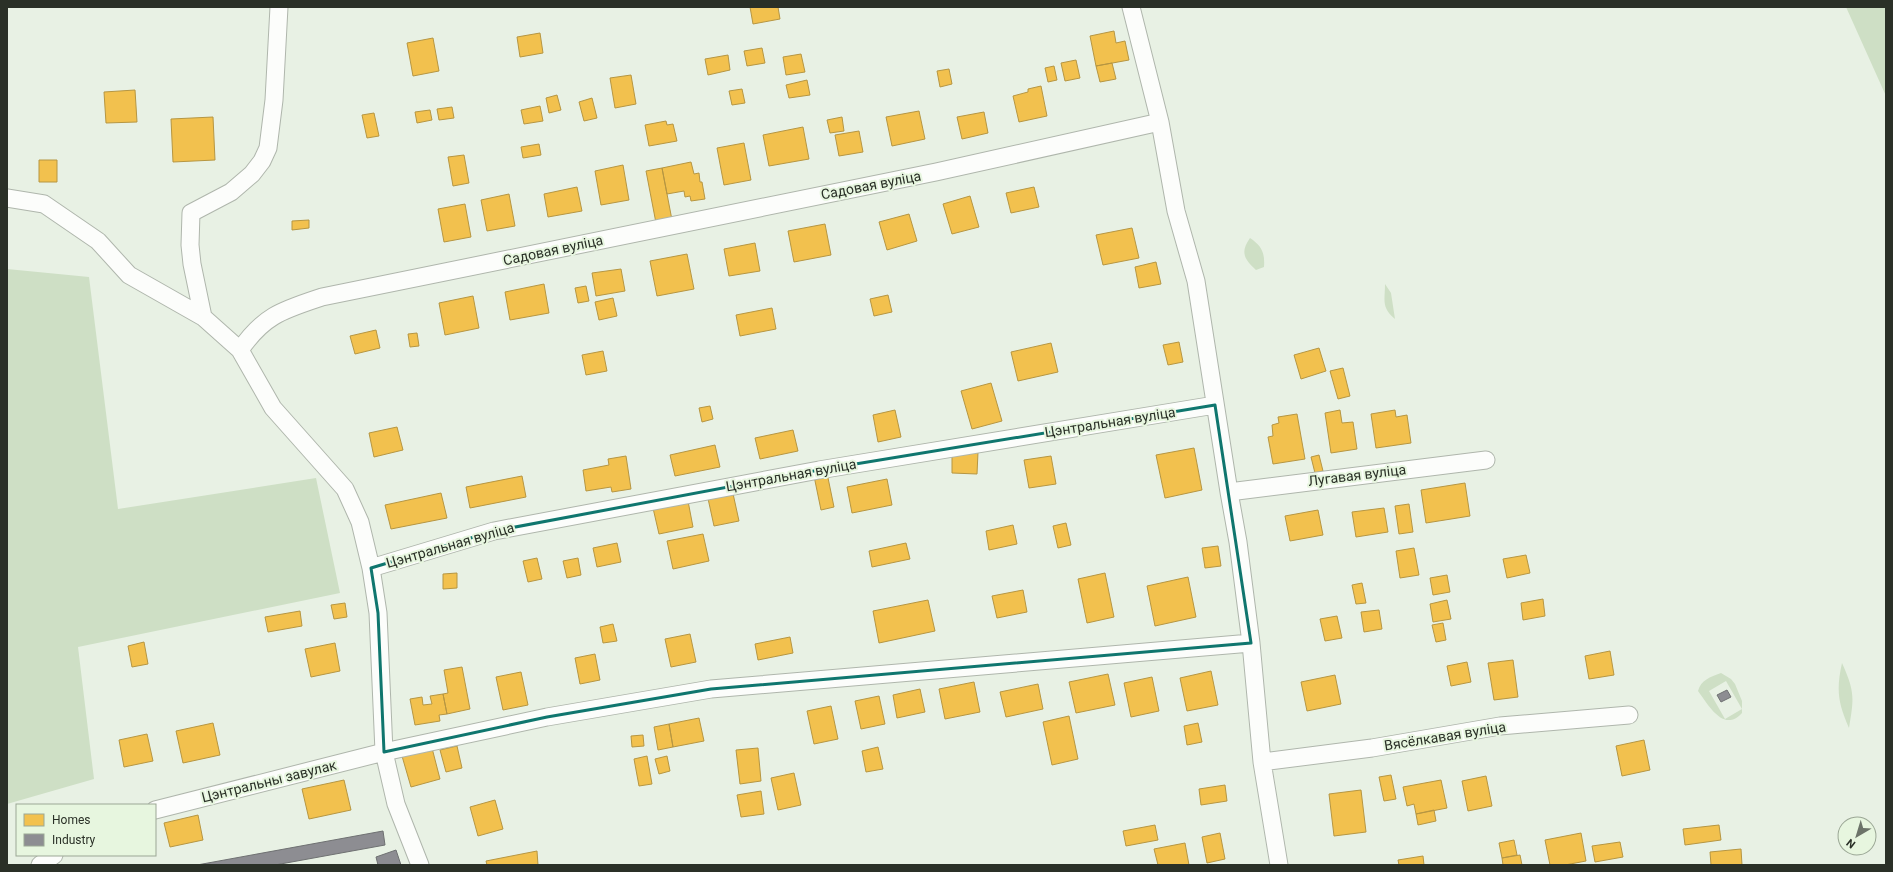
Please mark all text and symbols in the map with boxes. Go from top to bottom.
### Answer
street label: Садовая вуліца [820,167,922,203]
street label: Садовая вуліца [502,232,604,268]
street label: Цэнтральная вуліца [1043,404,1177,440]
street label: Цэнтральная вуліца [724,456,858,494]
street label: Лугавая вуліца [1307,461,1407,489]
street label: Цэнтральная вуліца [384,519,516,571]
street label: Вясёлкавая вуліца [1383,718,1507,754]
street label: Цэнтральны завулак [200,756,339,806]
legend [16,804,156,856]
text: Homes [52,813,90,827]
north arrow [1837,816,1877,856]
text: Industry [52,833,96,847]
text: N [1844,836,1858,851]

